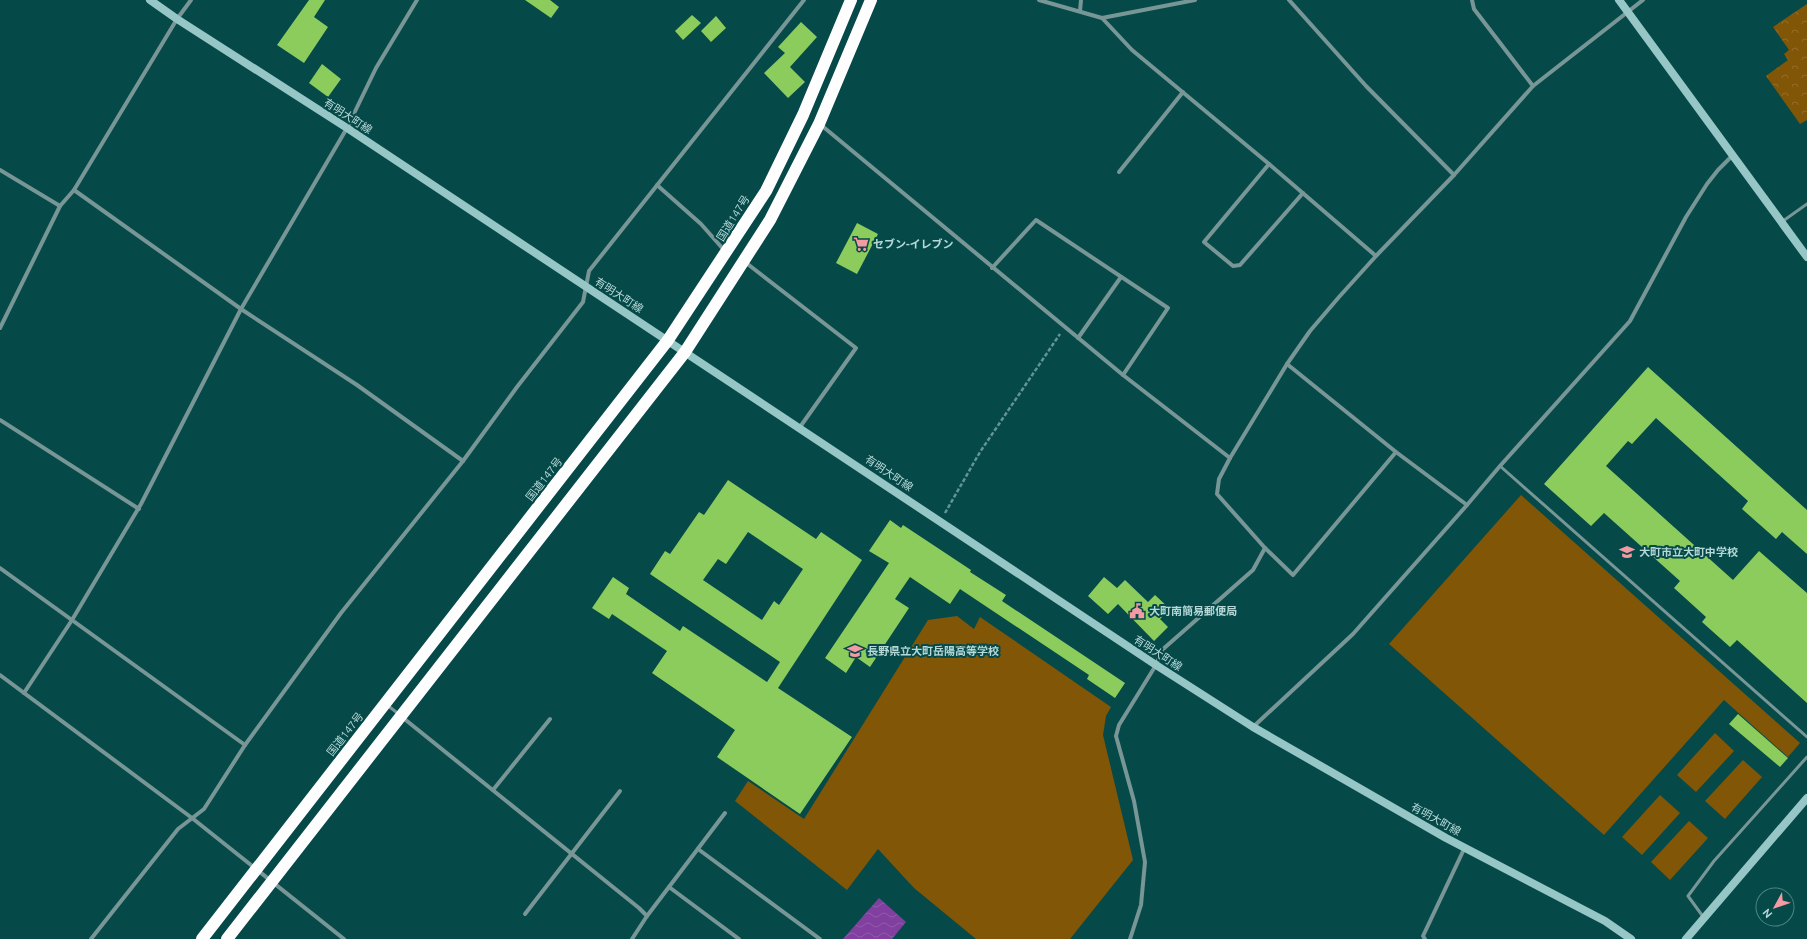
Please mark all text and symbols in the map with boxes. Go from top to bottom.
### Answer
street label: 有明大町線 [322,96,374,136]
street label: 国道147号 [714,193,752,243]
supermarket icon: セブン-イレブン [852,235,870,253]
place label: セブン-イレブン [873,238,954,250]
street label: 有明大町線 [593,275,645,315]
street label: 有明大町線 [863,453,915,493]
street label: 国道147号 [523,455,565,503]
school or university icon: 大町市立大町中学校 [1618,543,1636,561]
place label: 大町市立大町中学校 [1639,546,1738,558]
public building icon: 大町南簡易郵便局 [1128,602,1146,620]
place label: 大町南簡易郵便局 [1149,605,1237,617]
street label: 有明大町線 [1132,633,1184,673]
school or university icon: 長野県立大町岳陽高等学校 [846,642,864,660]
place label: 長野県立大町岳陽高等学校 [867,645,999,657]
street label: 国道147号 [324,710,366,758]
street label: 有明大町線 [1409,800,1463,838]
north arrow [1755,887,1795,927]
text: N [1760,906,1775,920]

